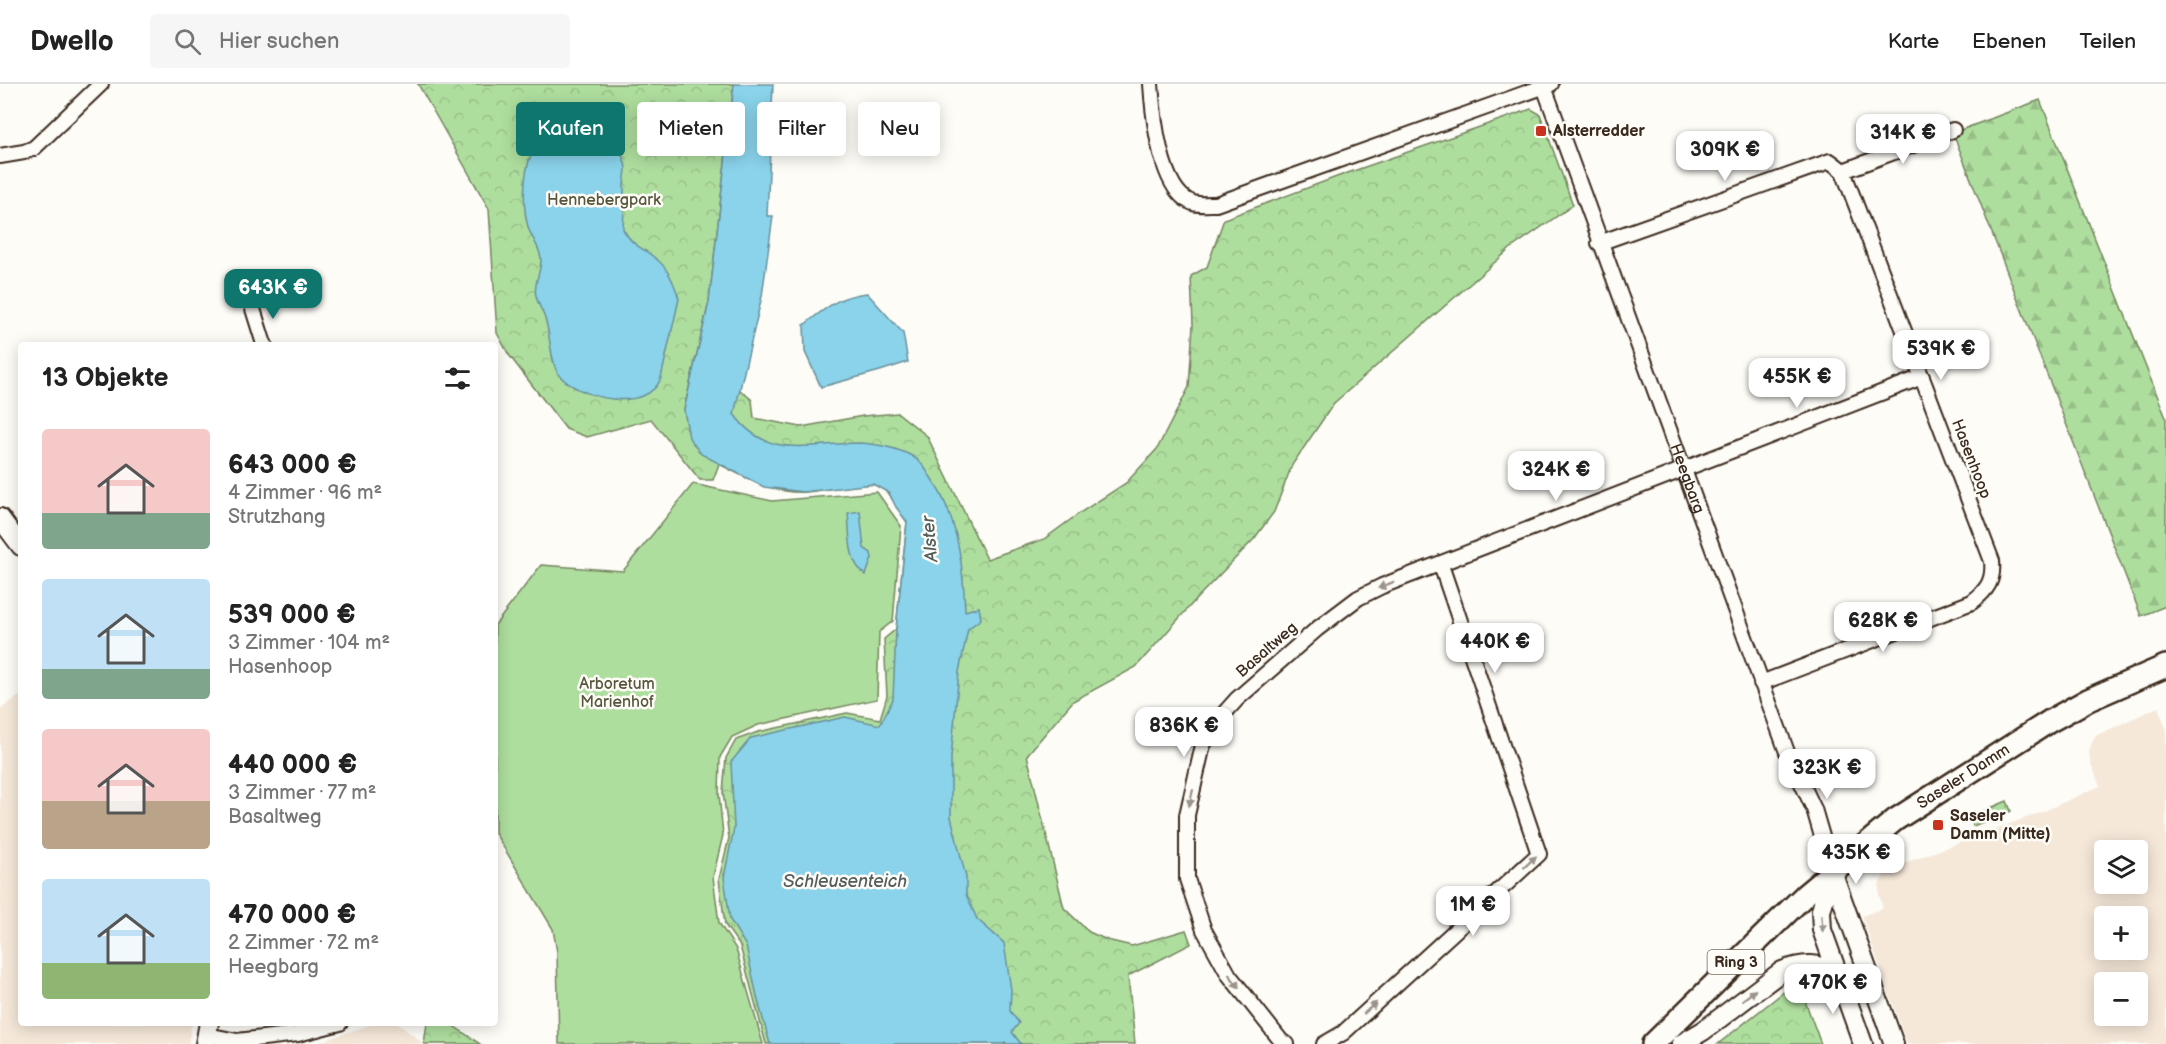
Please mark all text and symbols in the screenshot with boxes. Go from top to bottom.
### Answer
search box [150,14,570,68]
text: Dwello [30,25,114,58]
icon: search [171,25,204,58]
text: Hier suchen [219,28,339,55]
text: Karte [1888,29,1939,54]
text: Ebenen [1972,29,2046,54]
text: Teilen [2079,29,2136,54]
chip: Kaufen [516,102,625,156]
chip: Mieten [637,102,745,156]
chip: Filter [757,102,846,156]
chip: Neu [858,102,940,156]
pin: 314K € [1854,114,1952,165]
text: 314K € [1870,121,1936,145]
place label: Alsterredder [1552,122,1645,141]
marker: Alsterredder [1534,124,1548,138]
pin: 309K € [1676,131,1774,182]
text: 309K € [1690,138,1760,162]
park label: Hennebergpark [547,191,661,210]
pin: 643K € [224,269,322,320]
text: 643K € [238,276,308,300]
pin: 539K € [1892,330,1990,381]
text: 539K € [1906,337,1976,361]
pin: 455K € [1748,358,1846,409]
icon: filters [441,362,474,395]
text: 13 Objekte [42,363,168,394]
text: 455K € [1763,365,1831,389]
street label: Hasenhoop [1947,417,1995,501]
street label: Heegbarg [1666,441,1708,516]
text: 643 000 € [228,450,357,481]
pin: 324K € [1507,451,1605,502]
icon: home [90,453,162,525]
text: 324K € [1522,458,1590,482]
text: 4 Zimmer · 96 m² [228,481,382,505]
text: Strutzhang [228,505,326,529]
water label: Alster [917,514,943,564]
one-way arrow [1377,581,1395,590]
text: 539 000 € [228,600,356,631]
pin: 628K € [1834,602,1932,653]
icon: home [90,603,162,675]
text: 628K € [1848,609,1918,633]
street label: Basaltweg [1233,618,1301,682]
pin: 440K € [1446,623,1544,674]
text: 440K € [1460,630,1530,654]
text: 3 Zimmer · 104 m² [228,631,390,655]
text: Hasenhoop [228,655,332,679]
park label: Arboretum Marienhof [579,675,655,712]
pin: 836K € [1135,707,1233,758]
text: 836K € [1149,714,1219,738]
street label: Saseler Damm [1913,740,2013,813]
pin: 323K € [1778,749,1876,800]
text: 440 000 € [228,750,357,781]
icon: home [90,753,162,825]
text: 323K € [1793,756,1861,780]
text: 3 Zimmer · 77 m² [228,781,376,805]
one-way arrow [1185,788,1195,807]
text: Basaltweg [228,805,322,829]
place label: Saseler Damm (Mitte) [1950,807,2051,844]
marker: Saseler Damm (Mitte) [1931,818,1945,832]
pin: 435K € [1807,834,1905,885]
map controls [2094,840,2148,1026]
button: layers [2094,840,2148,894]
text: 435K € [1821,841,1891,865]
one-way arrow [1522,856,1536,870]
water label: Schleusenteich [783,871,907,892]
pin: 1M € [1437,886,1509,937]
text: 1M € [1450,893,1496,917]
text: 470 000 € [228,900,356,931]
icon: home [90,903,162,975]
button: + [2094,906,2148,960]
one-way arrow [1817,914,1827,933]
text: 2 Zimmer · 72 m² [228,931,379,955]
road number: Ring 3 [1708,950,1764,974]
text: Heegbarg [228,955,319,979]
pin: 470K € [1784,964,1882,1015]
text: 470K € [1798,971,1868,995]
button: − [2094,972,2148,1026]
one-way arrow [1228,973,1240,989]
one-way arrow [1741,988,1757,1001]
one-way arrow [1363,1001,1378,1015]

